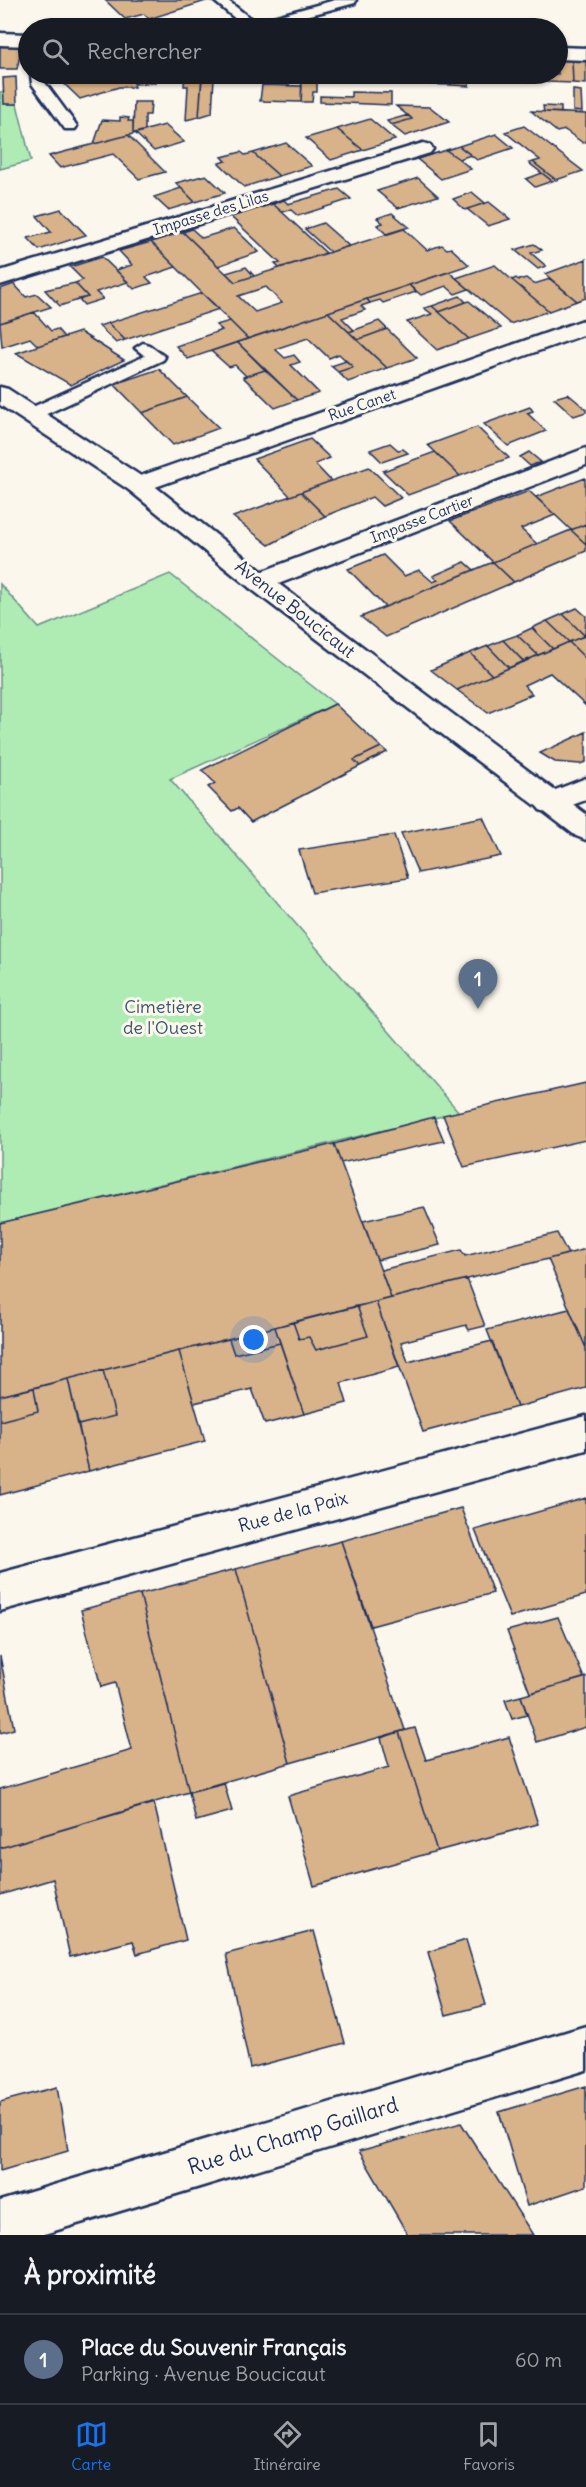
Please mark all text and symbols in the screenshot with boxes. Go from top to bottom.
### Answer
search box [18,18,568,84]
icon: search [39,35,72,68]
text: Rechercher [87,37,202,65]
street label: Impasse des Lilas [151,186,271,239]
street label: Rue Canet [326,384,398,425]
street label: Impasse Cartier [367,490,476,547]
street label: Avenue Boucicaut [231,555,360,663]
pin: 1 [458,960,498,1009]
park label: Cimetière de l'Ouest [123,995,203,1039]
your location [239,1325,268,1354]
street label: Rue de la Paix [236,1486,350,1537]
street label: Rue du Champ Gaillard [184,2091,401,2180]
text: À proximité [24,2258,156,2291]
text: Place du Souvenir Français [81,2333,346,2361]
text: 1 [40,2347,47,2372]
text: 60 m [515,2347,562,2372]
text: Parking · Avenue Boucicaut [81,2361,326,2386]
tab: Carte [71,2418,111,2474]
tab: Itinéraire [254,2418,321,2474]
tab: Favoris [463,2418,515,2474]

